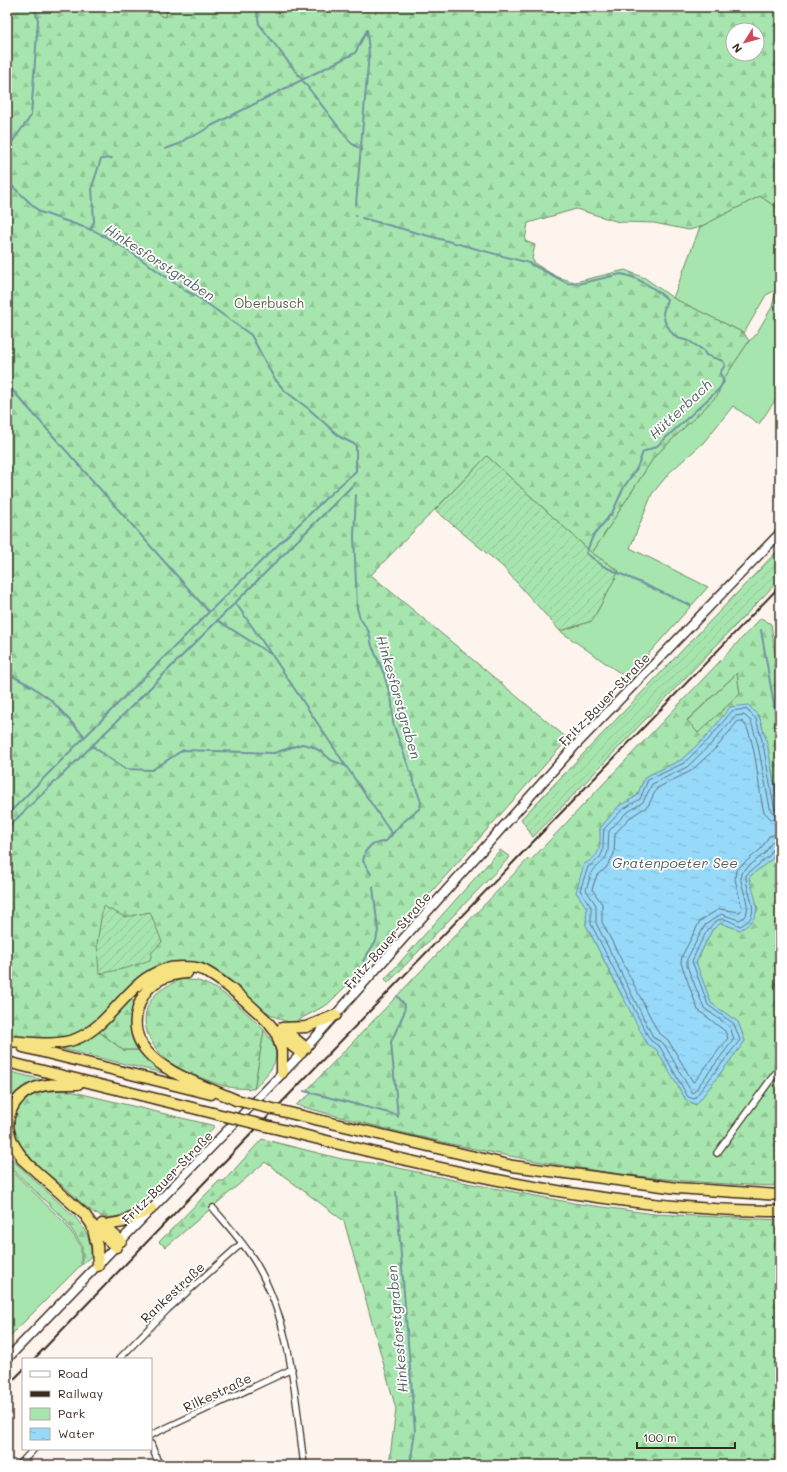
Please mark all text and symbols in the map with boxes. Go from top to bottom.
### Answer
north arrow [725,22,765,62]
text: N [728,40,745,56]
water label: Hinkesforstgraben [101,219,219,305]
park label: Oberbusch [234,294,304,311]
water label: Hütterbach [644,375,716,443]
water label: Hinkesforstgraben [372,633,426,761]
street label: Fritz-Bauer-Straße [555,649,653,749]
water label: Gratenpoeter See [612,853,738,872]
street label: Fritz-Bauer-Straße [340,888,434,992]
street label: Fritz-Bauer-Straße [118,1127,216,1227]
street label: Rankestraße [136,1258,208,1326]
water label: Hinkesforstgraben [382,1264,412,1394]
legend [22,1358,152,1450]
text: Road [58,1365,88,1381]
street label: Rilkestraße [180,1369,254,1415]
text: Railway [58,1385,103,1401]
text: Park [58,1405,85,1421]
scale bar [637,1424,735,1450]
text: Water [58,1425,95,1441]
text: 100 m [643,1429,677,1445]

